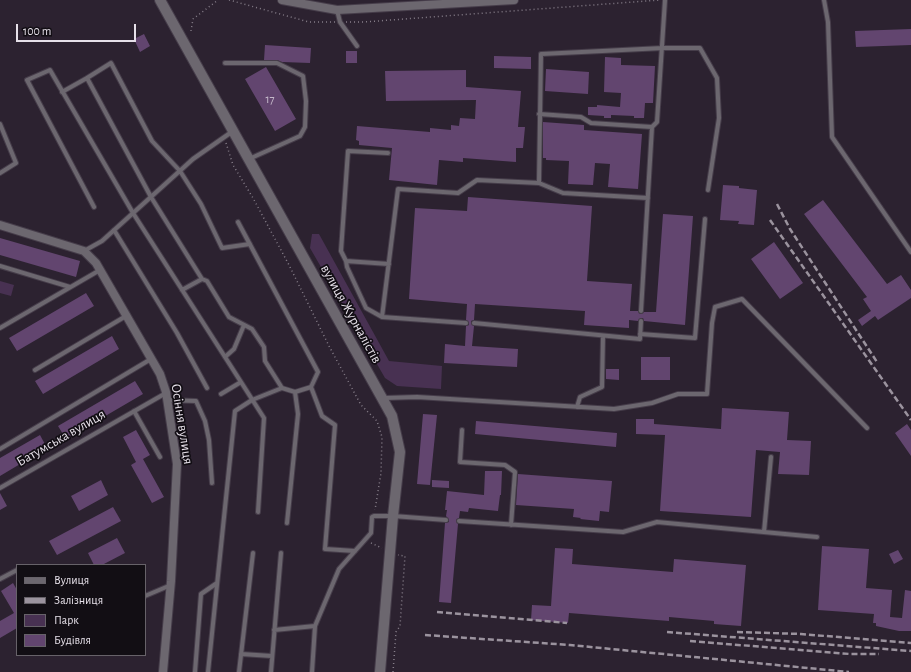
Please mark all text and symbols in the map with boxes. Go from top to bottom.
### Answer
scale bar [18,16,138,42]
text: 100 m [23,25,51,37]
house number: 17 [265,92,275,106]
street label: вулиця Журналістів [317,262,385,366]
street label: Осіння вулиця [167,382,197,466]
street label: Батумська вулиця [14,406,108,470]
legend [16,564,146,656]
text: Вулиця [54,574,89,586]
text: Залізниця [54,594,103,606]
text: Парк [54,614,79,626]
text: Будівля [54,634,91,646]

